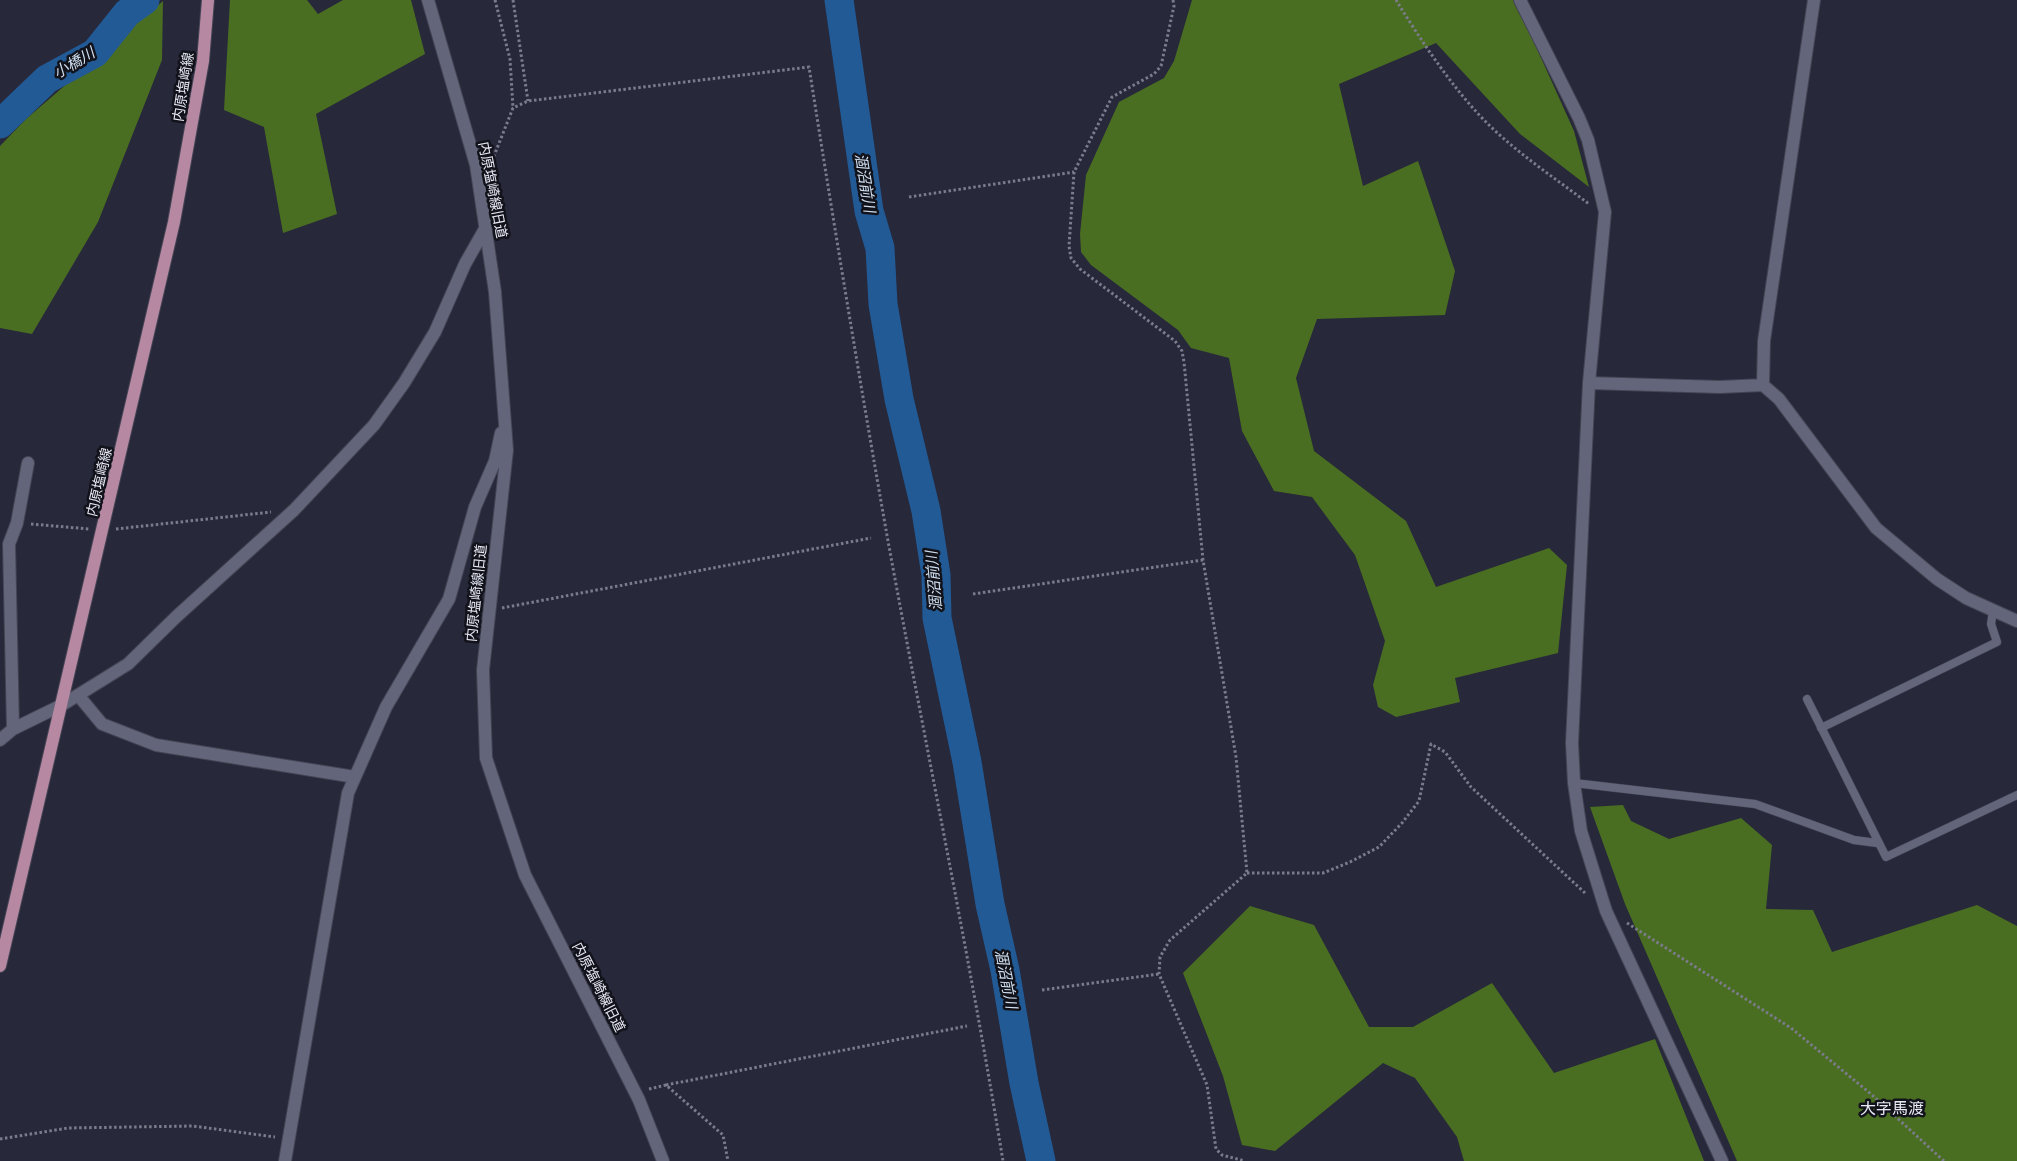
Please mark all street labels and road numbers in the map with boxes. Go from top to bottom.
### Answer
street label: 内原塩崎線 [169,51,197,123]
street label: 内原塩崎線旧道 [475,140,511,240]
street label: 内原塩崎線 [82,446,116,518]
street label: 内原塩崎線旧道 [462,543,490,643]
street label: 内原塩崎線旧道 [569,939,629,1035]

